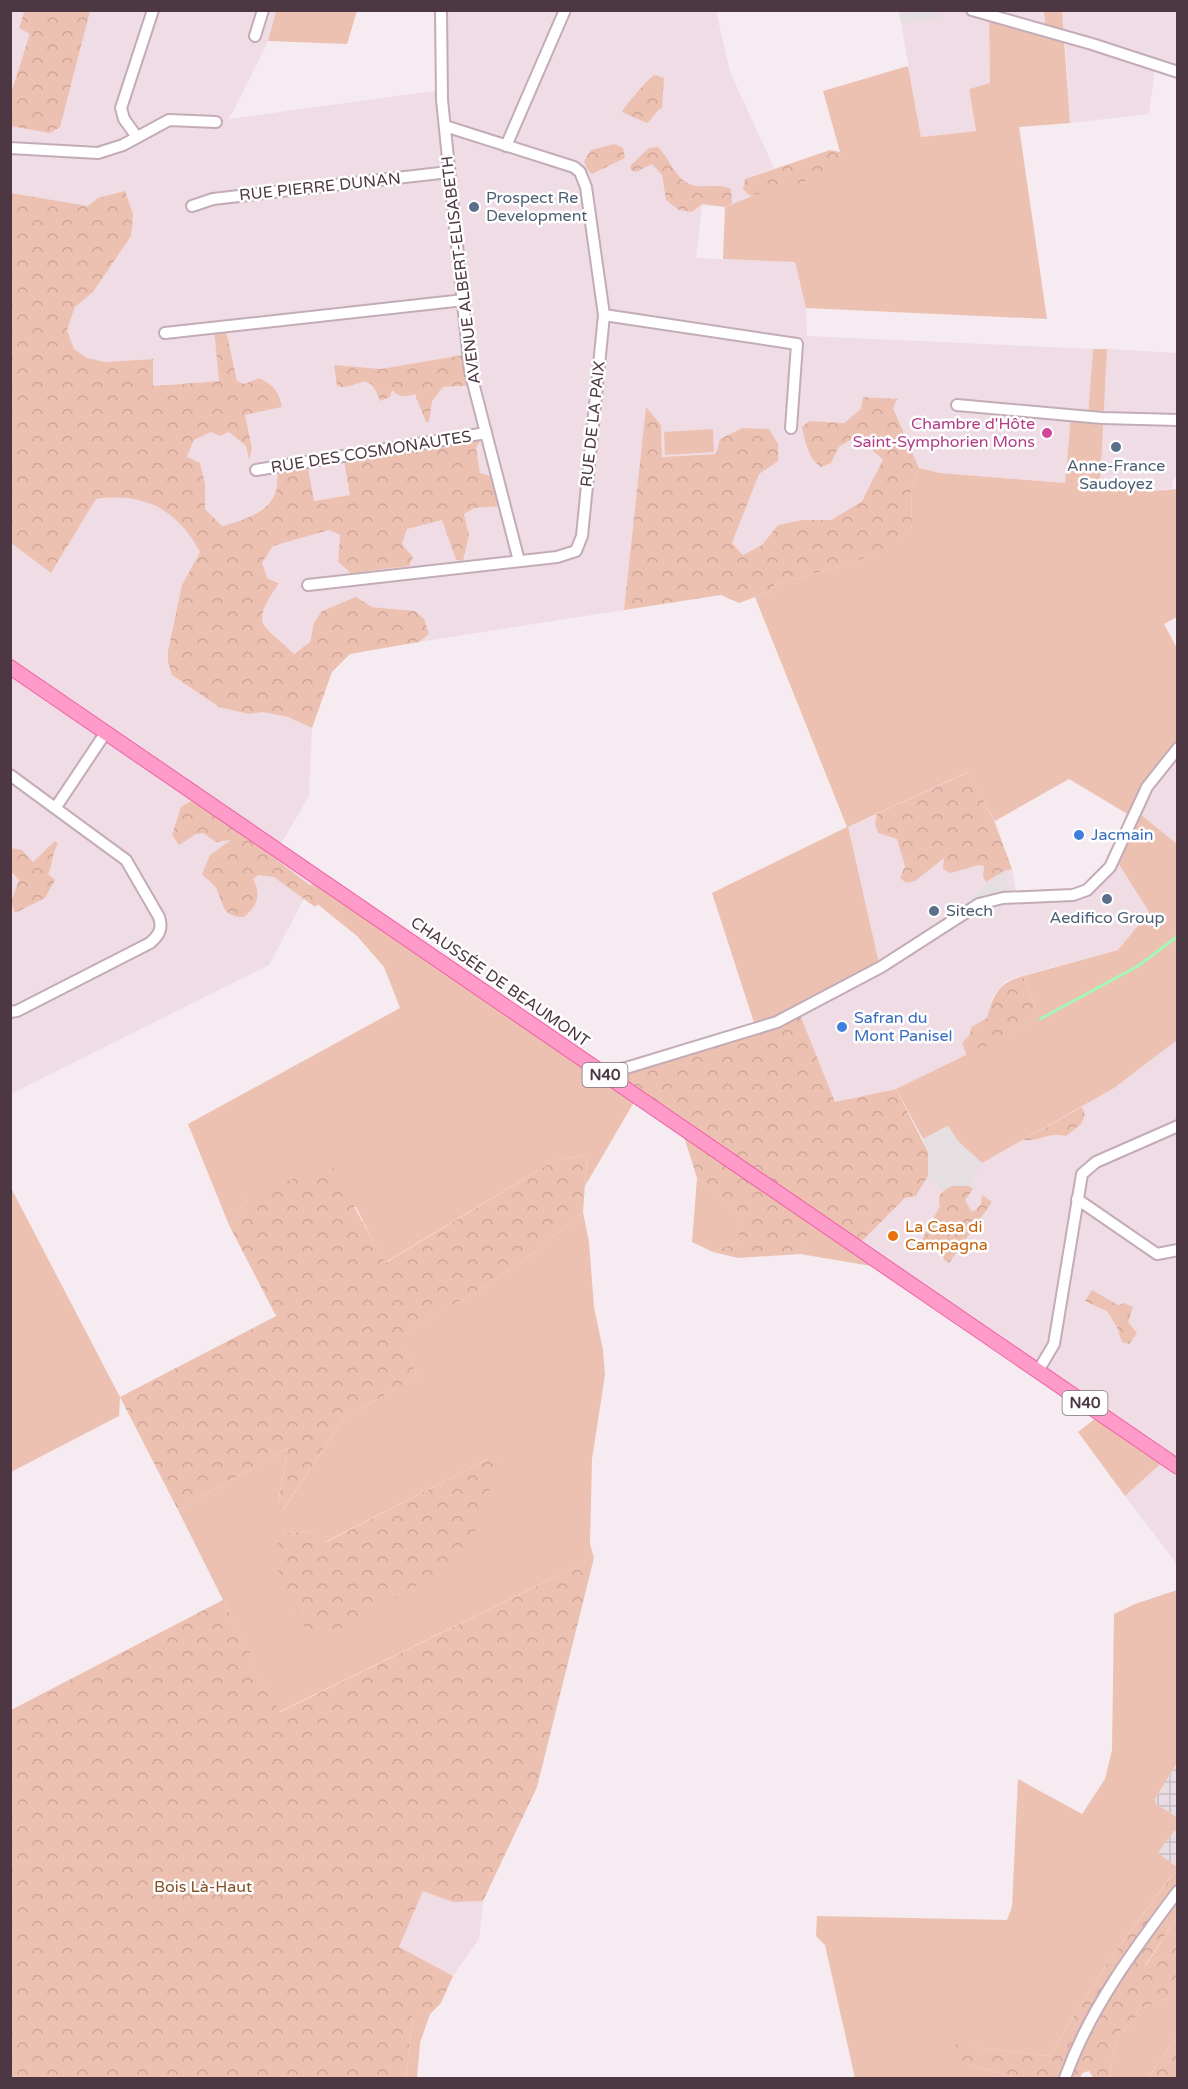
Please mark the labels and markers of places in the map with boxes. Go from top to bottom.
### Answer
place label: Prospect Re Development [486,188,587,226]
marker: Prospect Re Development [467,200,481,214]
place label: Chambre d'Hôte Saint-Symphorien Mons [853,414,1035,452]
marker: Chambre d'Hôte Saint-Symphorien Mons [1040,426,1054,440]
marker: Anne-France Saudoyez [1109,440,1123,454]
place label: Anne-France Saudoyez [1067,456,1165,494]
place label: Jacmain [1091,825,1153,845]
marker: Jacmain [1072,828,1086,842]
marker: Aedifico Group [1100,892,1114,906]
place label: Sitech [946,901,993,921]
marker: Sitech [927,904,941,918]
place label: Aedifico Group [1050,908,1165,928]
place label: Safran du Mont Panisel [854,1008,953,1046]
marker: Safran du Mont Panisel [835,1020,849,1034]
place label: La Casa di Campagna [905,1217,988,1255]
marker: La Casa di Campagna [886,1229,900,1243]

